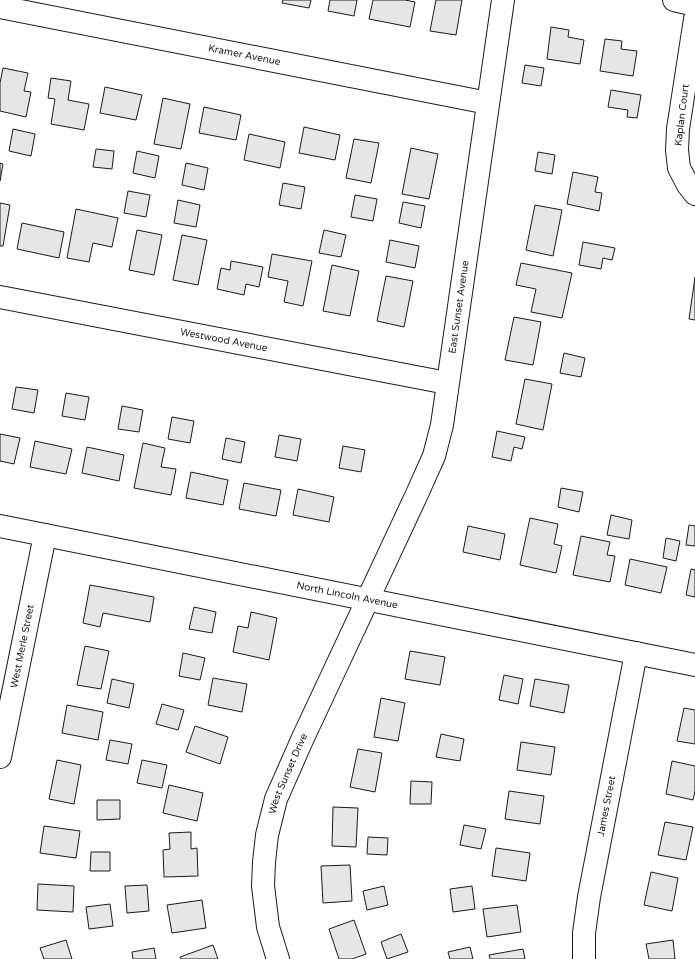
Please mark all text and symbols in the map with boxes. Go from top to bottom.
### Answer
street label: Kramer Avenue [207,42,282,68]
street label: Kaplan Court [672,83,692,147]
street label: East Sunset Avenue [446,259,472,354]
street label: Westwood Avenue [179,326,269,354]
street label: North Lincoln Avenue [295,579,399,611]
street label: West Merle Street [8,603,37,689]
street label: West Sunset Drive [266,731,310,815]
street label: James Street [595,775,618,837]

